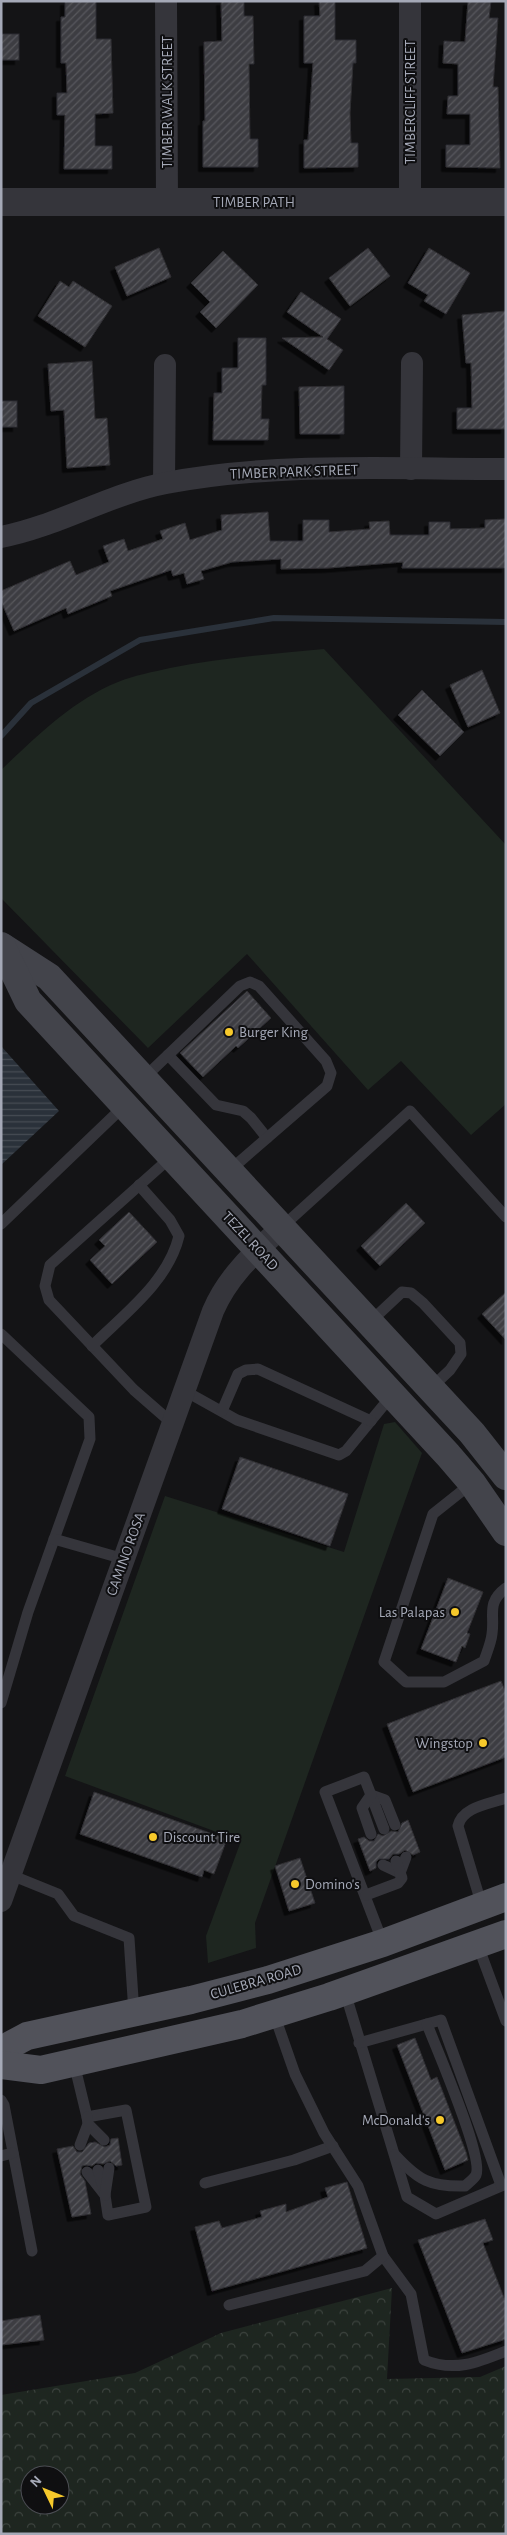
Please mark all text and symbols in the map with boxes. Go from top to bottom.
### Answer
street label: TIMBER WALK STREET [160,35,175,168]
street label: TIMBERCLIFF STREET [403,39,418,164]
street label: TIMBER PATH [213,195,295,210]
street label: TIMBER PARK STREET [230,462,359,482]
place label: Burger King [239,1025,309,1040]
marker: Burger King [223,1026,235,1038]
street label: TEZEL ROAD [219,1209,281,1274]
street label: CAMINO ROSA [104,1510,148,1598]
place label: Las Palapas [379,1605,445,1620]
marker: Las Palapas [449,1606,461,1618]
place label: Wingstop [416,1736,473,1751]
marker: Wingstop [477,1737,489,1749]
place label: Discount Tire [163,1830,240,1845]
marker: Discount Tire [147,1831,159,1843]
place label: Domino's [305,1877,360,1892]
marker: Domino's [289,1878,301,1890]
street label: CULEBRA ROAD [209,1962,304,2002]
place label: McDonald's [362,2113,430,2128]
marker: McDonald's [434,2114,446,2126]
north arrow [20,2465,70,2515]
text: N [28,2473,45,2490]

